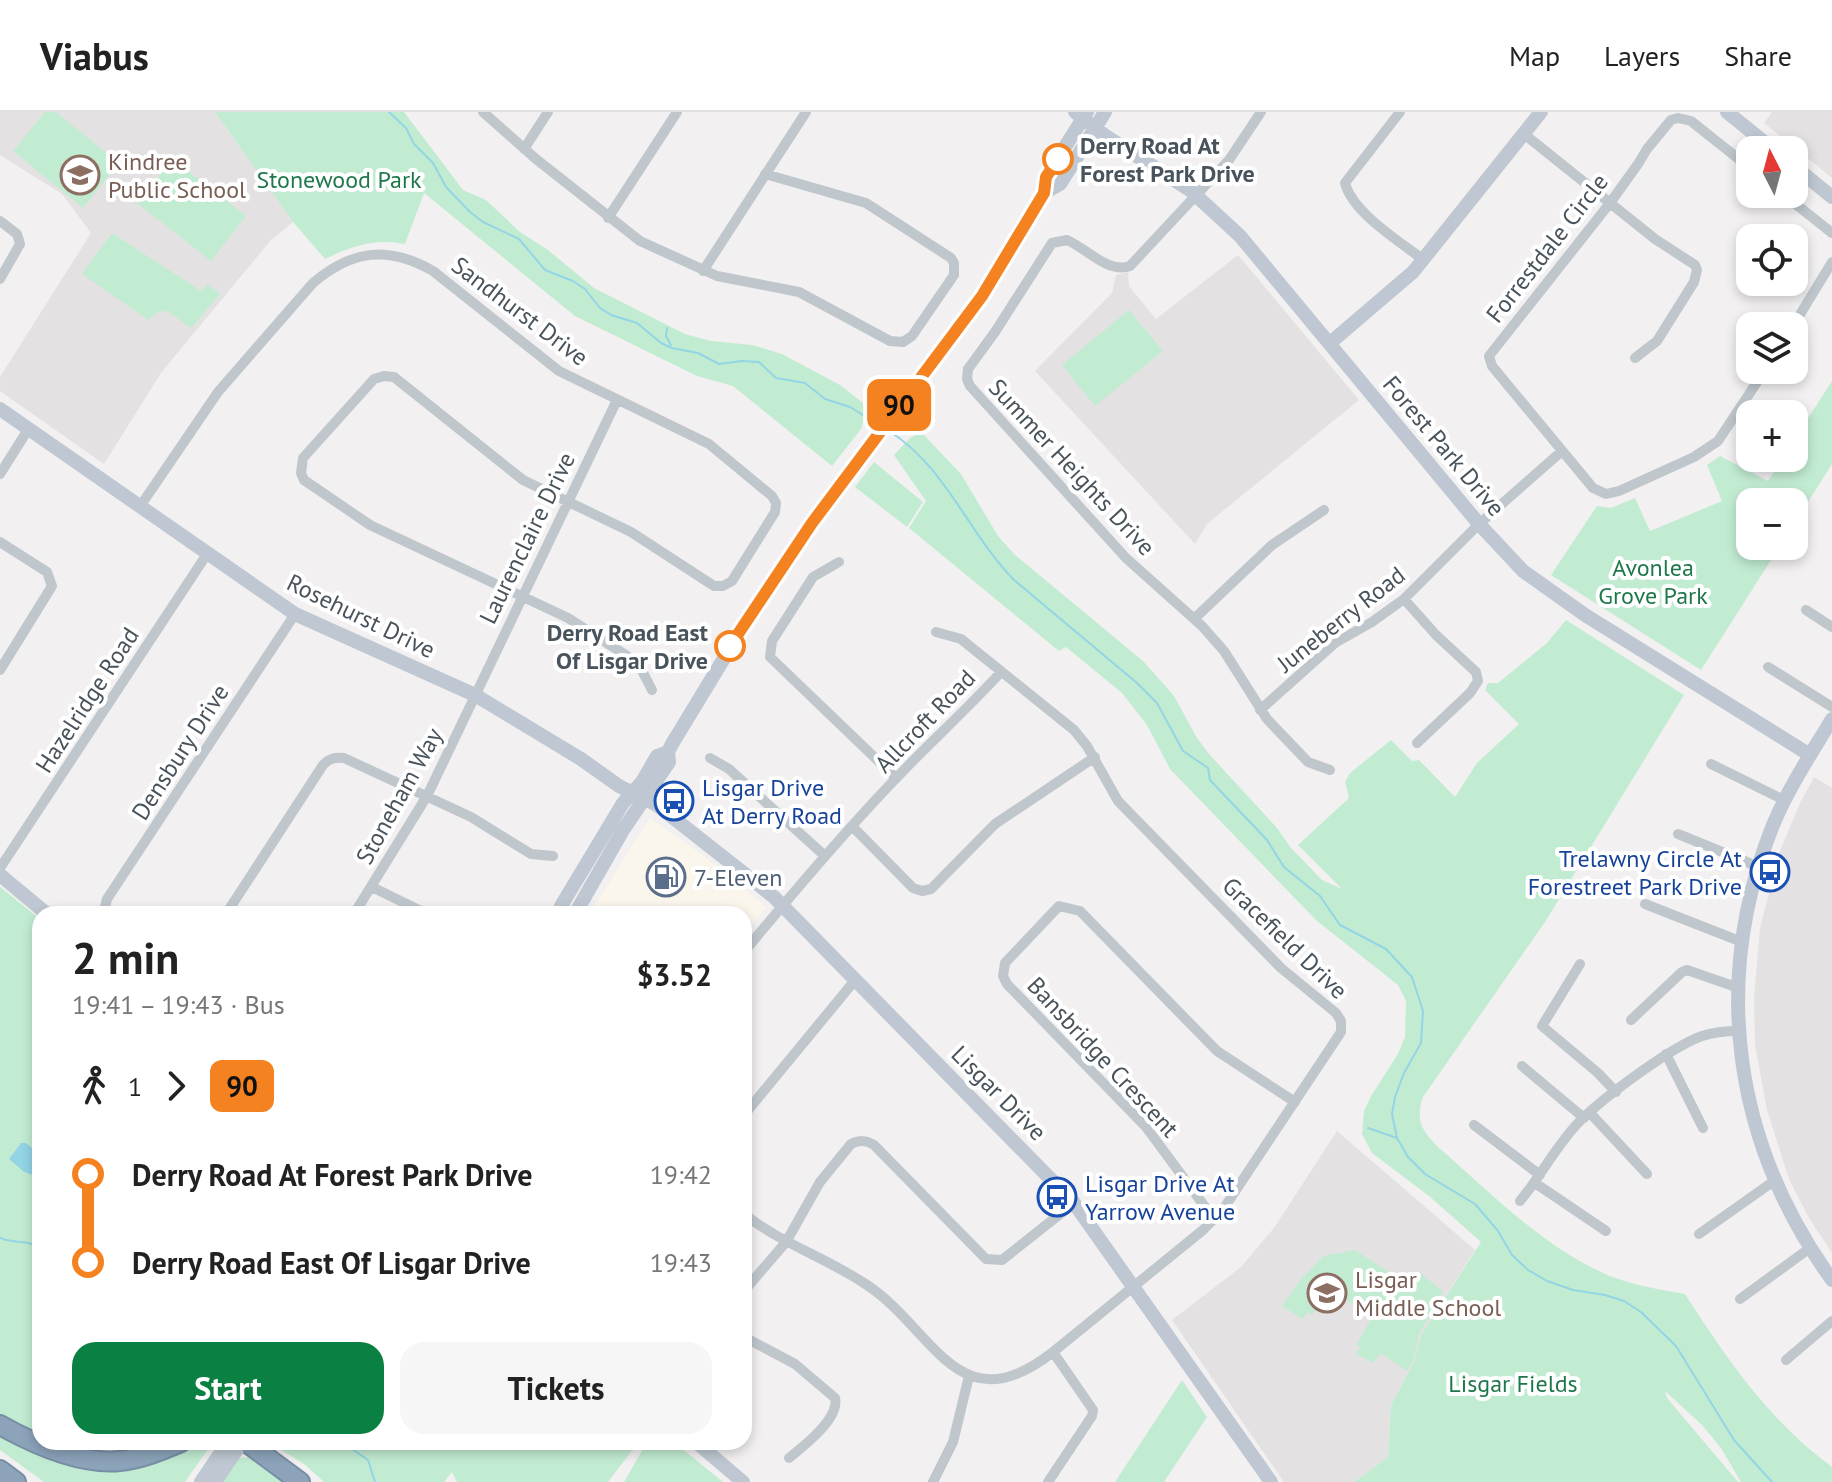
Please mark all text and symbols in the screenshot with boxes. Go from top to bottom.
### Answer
text: Viabus [40,31,149,80]
text: Map [1509,37,1560,74]
text: Layers [1604,37,1680,74]
text: Share [1724,37,1792,74]
place label: Derry Road At Forest Park Drive [1080,130,1255,189]
north arrow [1736,136,1808,208]
map controls [1736,136,1808,560]
marker: Derry Road At Forest Park Drive [1043,144,1073,174]
place label: Kindree Public School [108,146,246,205]
school or university icon: Kindree Public School [59,154,101,196]
park label: Stonewood Park [256,164,422,195]
street label: Forrestdale Circle [1479,167,1615,329]
button: locate [1736,224,1808,296]
street label: Sandhurst Drive [445,249,595,373]
button: layers [1736,312,1808,384]
street label: Forest Park Drive [1376,369,1512,523]
street label: Summer Heights Drive [982,372,1162,562]
line badge: 90 [863,379,935,431]
text: 90 [883,386,915,423]
button: + [1736,400,1808,472]
street label: Laurenclaire Drive [472,447,582,629]
button: − [1736,488,1808,560]
park label: Avonlea Grove Park [1598,552,1708,611]
street label: Juneberry Road [1270,559,1411,679]
street label: Rosehurst Drive [282,567,440,665]
place label: Derry Road East Of Lisgar Drive [547,617,709,676]
street label: Hazelridge Road [28,621,146,779]
marker: Derry Road East Of Lisgar Drive [715,631,745,661]
street label: Allcroft Road [868,663,982,779]
street label: Densbury Drive [125,678,235,826]
street label: Stoneham Way [349,722,449,870]
place label: Lisgar Drive At Derry Road [702,772,842,831]
bus stop icon: Lisgar Drive At Derry Road [653,780,695,822]
place label: Trelawny Circle At Forestreet Park Drive [1528,843,1742,902]
bus stop icon: Trelawny Circle At Forestreet Park Drive [1749,851,1791,893]
fuel station icon: 7-Eleven [645,856,687,898]
place label: 7-Eleven [694,862,782,893]
street label: Gracefield Drive [1216,870,1354,1006]
text: 2 min [72,929,179,986]
text: $3.52 [637,955,712,994]
street label: Bansbridge Crescent [1021,970,1185,1144]
text: 19:41 – 19:43 · Bus [72,988,285,1021]
street label: Lisgar Drive [945,1039,1053,1147]
icon: walk [72,1064,116,1108]
icon: forward [154,1064,198,1108]
text: 90 [226,1067,258,1104]
text: 1 [128,1070,142,1103]
text: Derry Road At Forest Park Drive [132,1155,532,1194]
text: 19:42 [650,1158,712,1191]
place label: Lisgar Drive At Yarrow Avenue [1085,1168,1235,1227]
bus stop icon: Lisgar Drive At Yarrow Avenue [1036,1176,1078,1218]
text: Derry Road East Of Lisgar Drive [132,1243,531,1282]
text: 19:43 [650,1246,712,1279]
place label: Lisgar Middle School [1355,1264,1501,1323]
school or university icon: Lisgar Middle School [1306,1272,1348,1314]
button: Start [72,1342,384,1434]
button: Tickets [400,1342,712,1434]
park label: Lisgar Fields [1448,1368,1578,1399]

